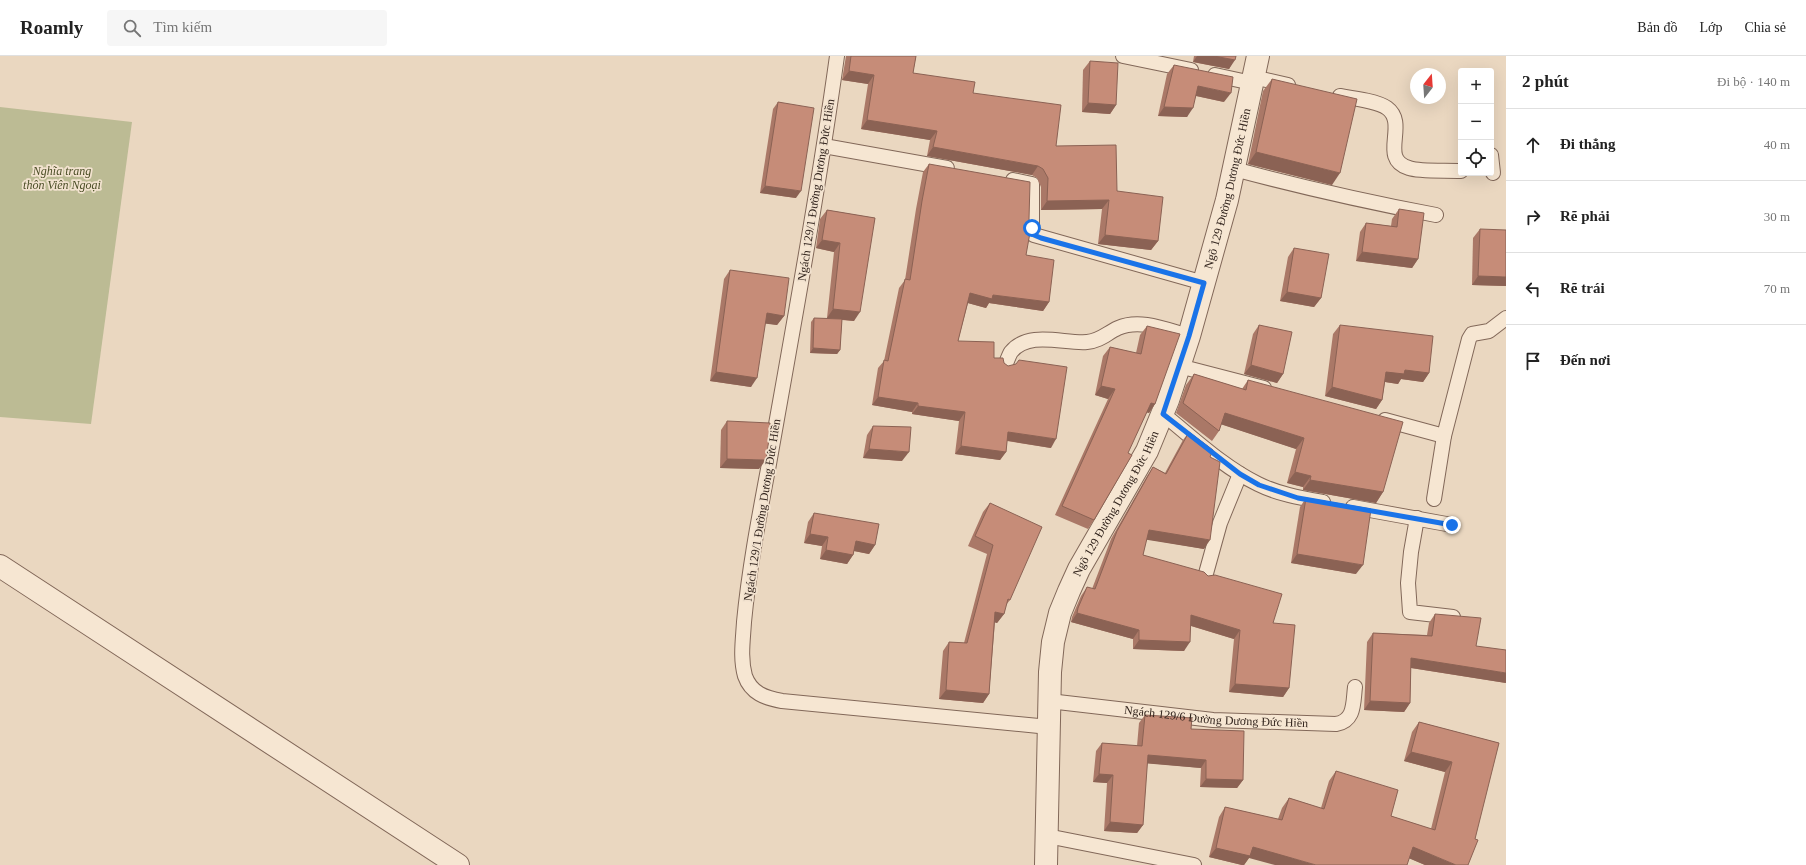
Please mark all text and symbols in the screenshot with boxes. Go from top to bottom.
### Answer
search box [107,10,387,46]
text: Roamly [20,17,83,38]
icon: search [121,17,143,39]
text: Tìm kiếm [153,19,212,35]
text: Bản đồ [1637,20,1677,35]
text: Lớp [1699,20,1722,35]
text: Chia sẻ [1744,20,1786,35]
north arrow [1410,68,1446,104]
map controls [1458,68,1494,176]
button: + [1458,68,1494,104]
text: 2 phút [1522,72,1569,91]
text: Đi bộ · 140 m [1717,74,1790,89]
street label: Ngách 129/1 Đường Dương Đức Hiền [795,98,837,282]
button: − [1458,104,1494,140]
street label: Ngõ 129 Đường Dương Đức Hiền [1201,107,1254,270]
icon: ahead [1522,134,1544,156]
text: Đi thẳng [1560,136,1615,152]
text: 40 m [1764,137,1790,152]
button: locate [1458,140,1494,176]
park label: Nghĩa trang thôn Viên Ngoại [23,164,101,192]
icon: right [1522,206,1544,228]
text: Rẽ phải [1560,208,1610,224]
text: 30 m [1764,209,1790,224]
route start [1023,219,1041,237]
icon: left [1522,278,1544,300]
text: Rẽ trái [1560,280,1605,296]
text: 70 m [1764,281,1790,296]
icon: arrive [1522,350,1544,372]
text: Đến nơi [1560,352,1610,368]
street label: Ngách 129/1 Đường Dương Đức Hiền [741,418,783,602]
street label: Ngõ 129 Đường Dương Đức Hiền [1070,429,1162,579]
route end [1443,516,1461,534]
street label: Ngách 129/6 Đường Dương Đức Hiền [1123,703,1308,730]

